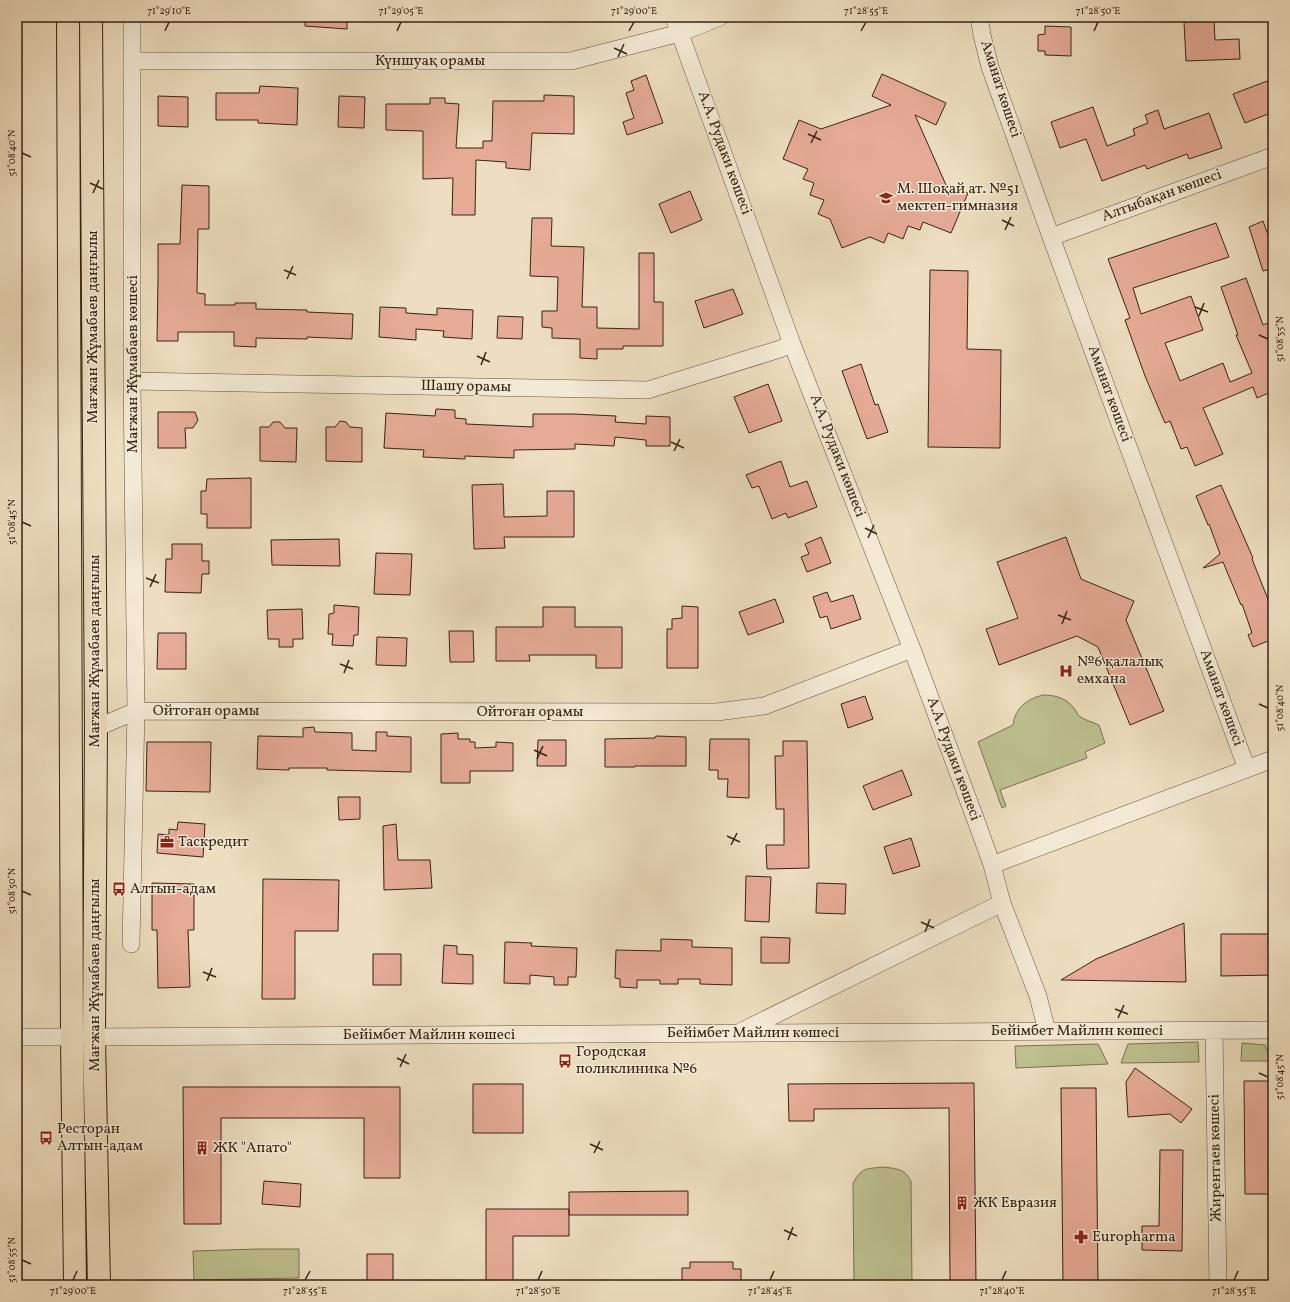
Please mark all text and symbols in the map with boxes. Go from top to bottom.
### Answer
text: 71°29'10"E [147,4,191,18]
text: 71°29'05"E [379,4,423,18]
text: 71°29'00"E [611,4,657,18]
text: 71°28'55"E [844,4,888,18]
text: 71°28'50"E [1076,4,1120,18]
street label: Аманат көшесі [974,38,1026,140]
street label: Күншуақ орамы [375,51,485,72]
street label: А.А. Рудаки көшесі [692,88,756,218]
text: 51°08'40"N [5,129,19,176]
street label: Алтыбақан көшесі [1099,165,1225,227]
place label: М. Шоқай ат. №51 мектеп-гимназия [897,179,1020,217]
school or university icon: М. Шоқай ат. №51 мектеп-гимназия [878,190,894,206]
street label: Мағжан Жұмабаев даңғылы [83,230,104,424]
street label: Мағжан Жұмабаев көшесі [123,275,144,453]
text: 51°08'35"N [1273,315,1287,362]
street label: Аманат көшесі [1082,343,1136,445]
street label: Шашу орамы [421,376,512,398]
street label: А.А. Рудаки көшесі [804,391,870,521]
text: 51°08'45"N [5,499,19,545]
street label: Мағжан Жұмабаев даңғылы [85,554,106,748]
street label: Аманат көшесі [1194,647,1248,749]
place label: №6 қалалық емхана [1077,652,1164,690]
hospital icon: №6 қалалық емхана [1058,663,1074,679]
text: 51°08'40"N [1273,684,1287,731]
street label: А.А. Рудаки көшесі [921,694,985,824]
street label: Ойтоған орамы [153,701,260,722]
street label: Ойтоған орамы [477,702,584,723]
place label: Таскредит [178,832,249,853]
office icon: Таскредит [159,834,175,850]
text: 51°08'50"N [5,867,19,914]
street label: Мағжан Жұмабаев даңғылы [85,878,106,1072]
place label: Алтын-адам [130,879,216,900]
bus stop icon: Алтын-адам [111,881,127,897]
street label: Бейімбет Майлин көшесі [991,1021,1163,1042]
street label: Бейімбет Майлин көшесі [667,1023,839,1044]
street label: Бейімбет Майлин көшесі [343,1025,515,1046]
place label: Городская поликлиника №6 [576,1042,697,1080]
bus stop icon: Городская поликлиника №6 [557,1053,573,1069]
text: 51°08'45"N [1273,1054,1287,1100]
street label: Жирентаев көшесі [1204,1094,1228,1222]
place label: Ресторан Алтын-адам [57,1119,143,1157]
bus stop icon: Ресторан Алтын-адам [38,1130,54,1146]
place label: ЖК "Апато" [213,1138,292,1159]
building icon: ЖК "Апато" [194,1140,210,1156]
place label: ЖК Евразия [973,1193,1057,1214]
building icon: ЖК Евразия [954,1195,970,1211]
place label: Europharma [1092,1227,1176,1248]
pharmacy icon: Europharma [1073,1229,1089,1245]
text: 51°08'55"N [5,1237,19,1283]
text: 71°29'00"E [50,1284,96,1298]
text: 71°28'55"E [283,1284,327,1298]
text: 71°28'50"E [516,1284,560,1298]
text: 71°28'45"E [748,1284,792,1298]
text: 71°28'40"E [979,1284,1025,1298]
text: 71°28'35"E [1212,1284,1256,1298]

